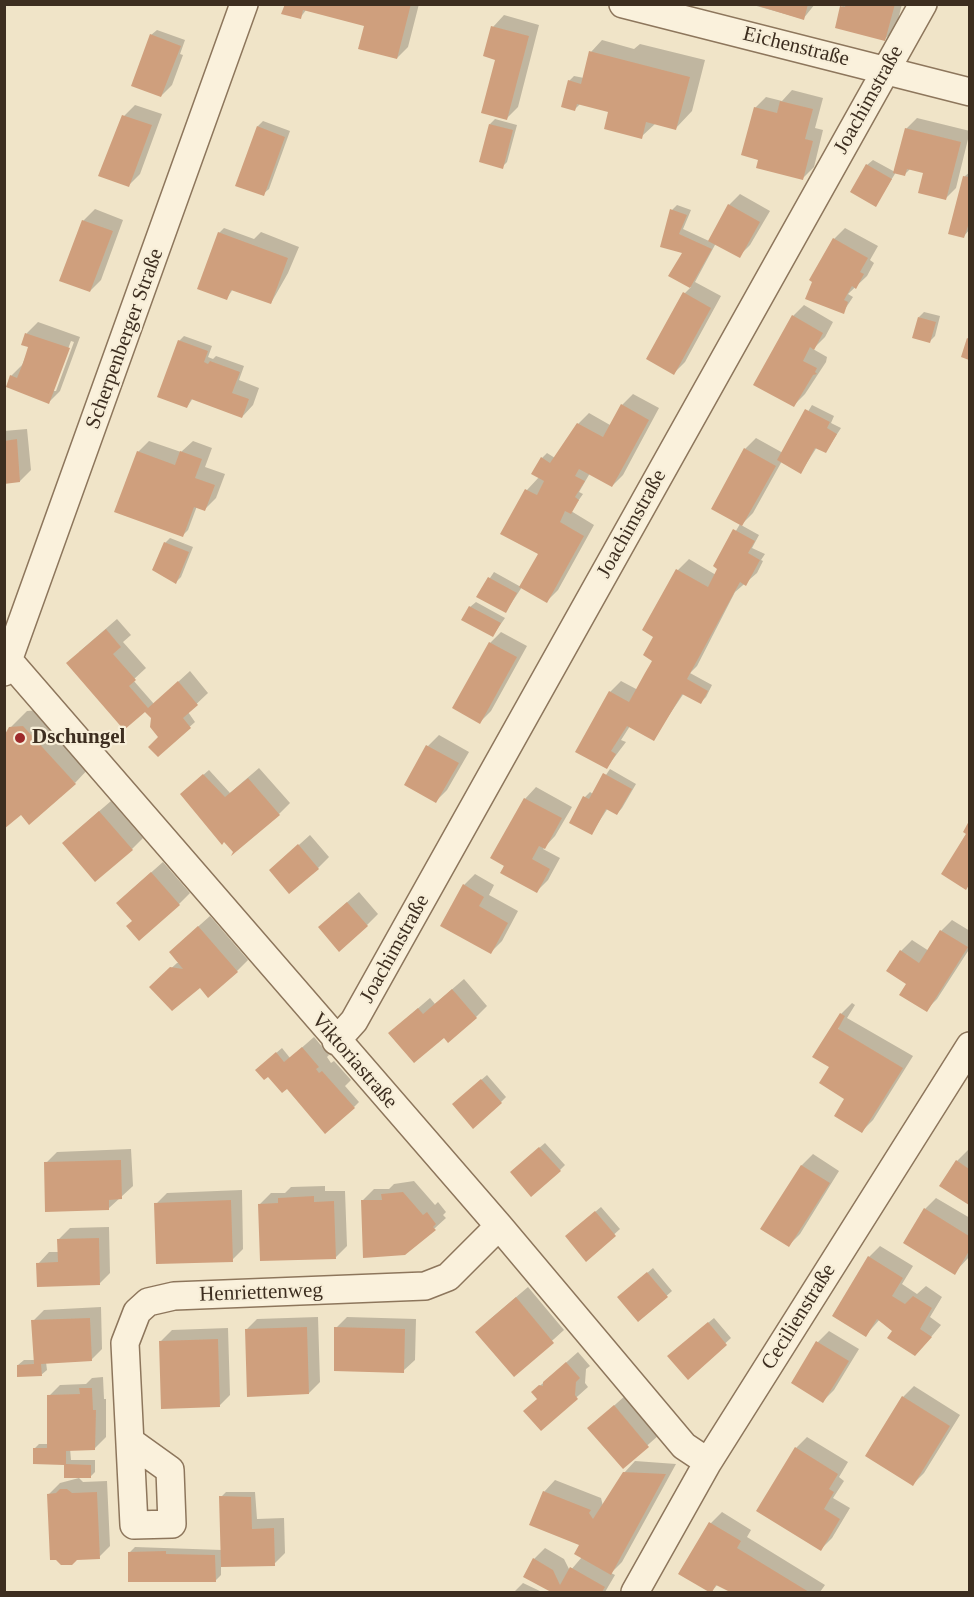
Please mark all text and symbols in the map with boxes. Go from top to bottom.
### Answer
street label: Eichenstraße [740,22,852,72]
street label: Joachimstraße [829,41,909,159]
street label: Scherpenberger Straße [81,245,169,433]
street label: Joachimstraße [592,465,672,583]
place label: Dschungel [32,725,125,751]
marker: Dschungel [13,731,27,745]
street label: Joachimstraße [355,890,435,1008]
street label: Viktoriastraße [305,1008,403,1114]
street label: Cecilienstraße [756,1259,842,1375]
street label: Henriettenweg [199,1278,323,1308]

